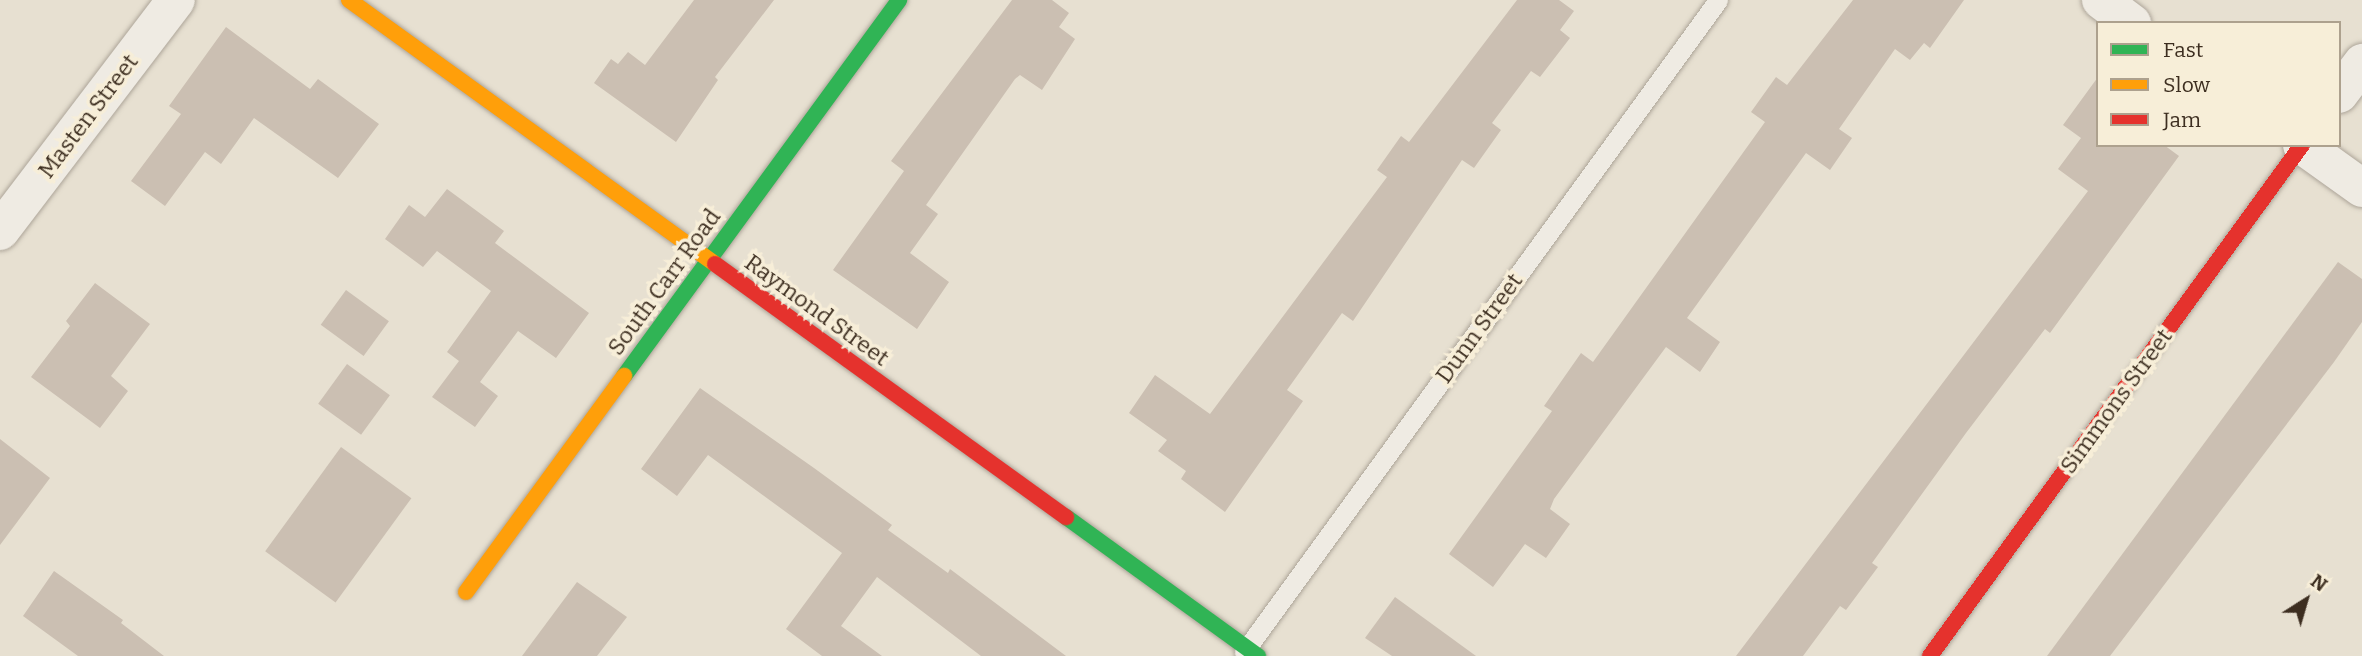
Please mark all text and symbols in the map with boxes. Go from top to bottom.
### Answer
legend [2096,21,2341,147]
text: Fast [2163,37,2203,63]
street label: Masten Street [32,48,144,184]
text: Slow [2163,72,2210,98]
text: Jam [2163,107,2201,133]
street label: South Carr Road [602,204,726,360]
street label: Raymond Street [739,248,895,372]
street label: Dunn Street [1430,268,1528,388]
street label: Simmons Street [2054,323,2178,479]
north arrow [2271,565,2341,635]
text: N [2306,569,2332,596]

